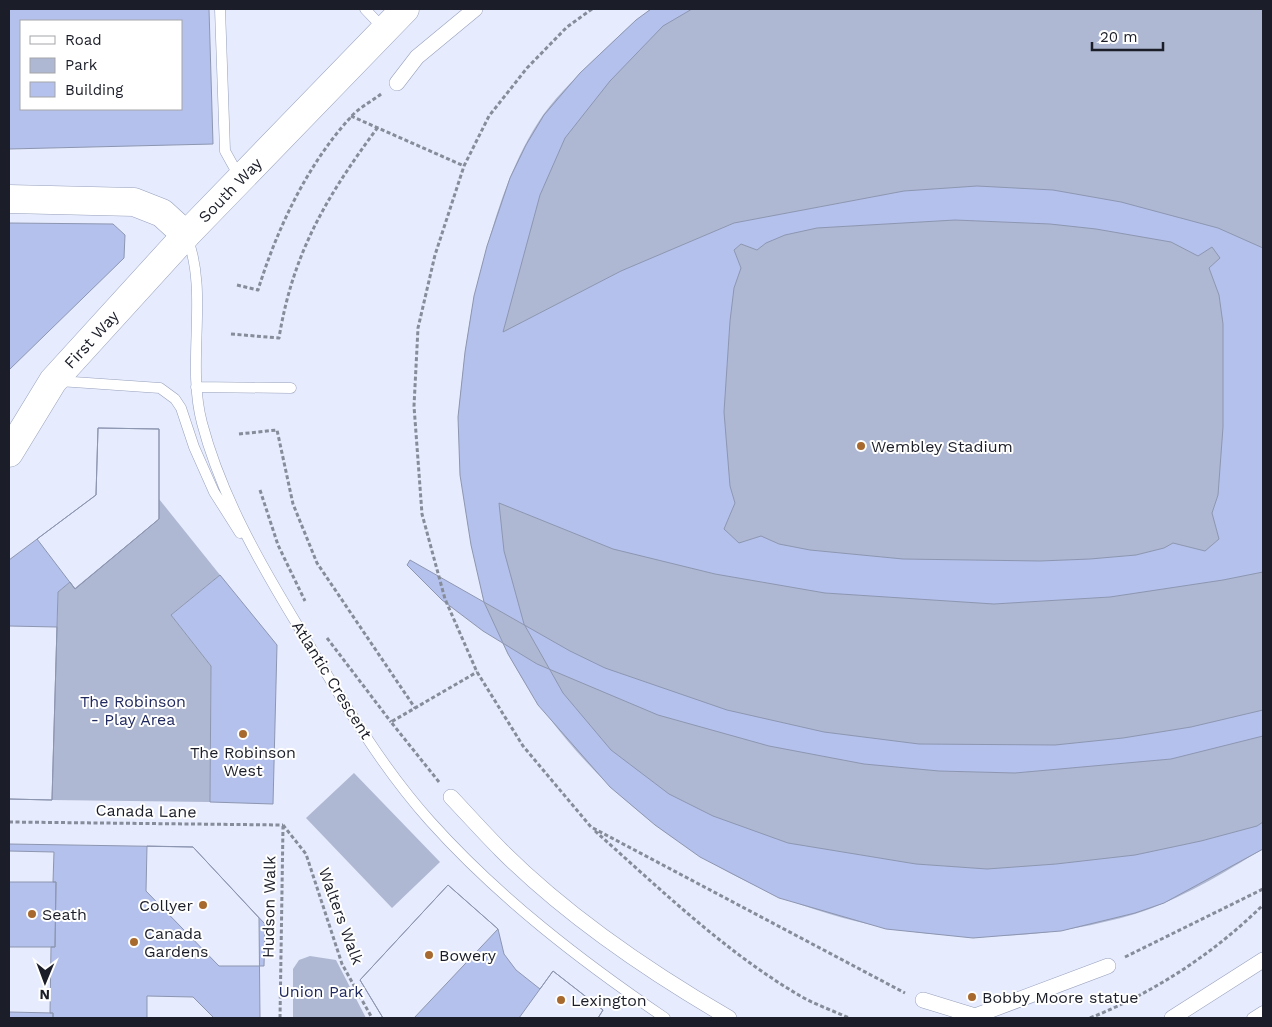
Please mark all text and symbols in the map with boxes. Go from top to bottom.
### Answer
legend [20,20,182,110]
scale bar [1092,20,1163,52]
text: 20 m [1100,28,1138,46]
text: Road [65,31,102,49]
text: Park [65,56,98,74]
text: Building [65,81,123,99]
street label: South Way [194,153,266,226]
street label: First Way [60,306,123,372]
place label: Wembley Stadium [871,437,1013,456]
marker: Wembley Stadium [855,440,867,452]
street label: Atlantic Crescent [288,618,376,743]
park label: The Robinson - Play Area [80,692,186,729]
marker: The Robinson West [237,728,249,740]
place label: The Robinson West [190,743,296,780]
street label: Canada Lane [95,801,197,821]
street label: Hudson Walk [259,856,279,958]
street label: Walters Walk [315,865,367,967]
place label: Collyer [139,896,193,915]
marker: Collyer [197,899,209,911]
place label: Seath [42,905,87,924]
marker: Seath [26,908,38,920]
place label: Canada Gardens [144,924,209,961]
marker: Canada Gardens [128,936,140,948]
place label: Bowery [439,946,497,965]
marker: Bowery [423,949,435,961]
north arrow [20,957,70,1007]
park label: Union Park [279,982,363,1001]
text: N [39,987,50,1003]
place label: Bobby Moore statue [982,988,1139,1007]
place label: Lexington [571,991,647,1010]
marker: Bobby Moore statue [966,991,978,1003]
marker: Lexington [555,994,567,1006]

